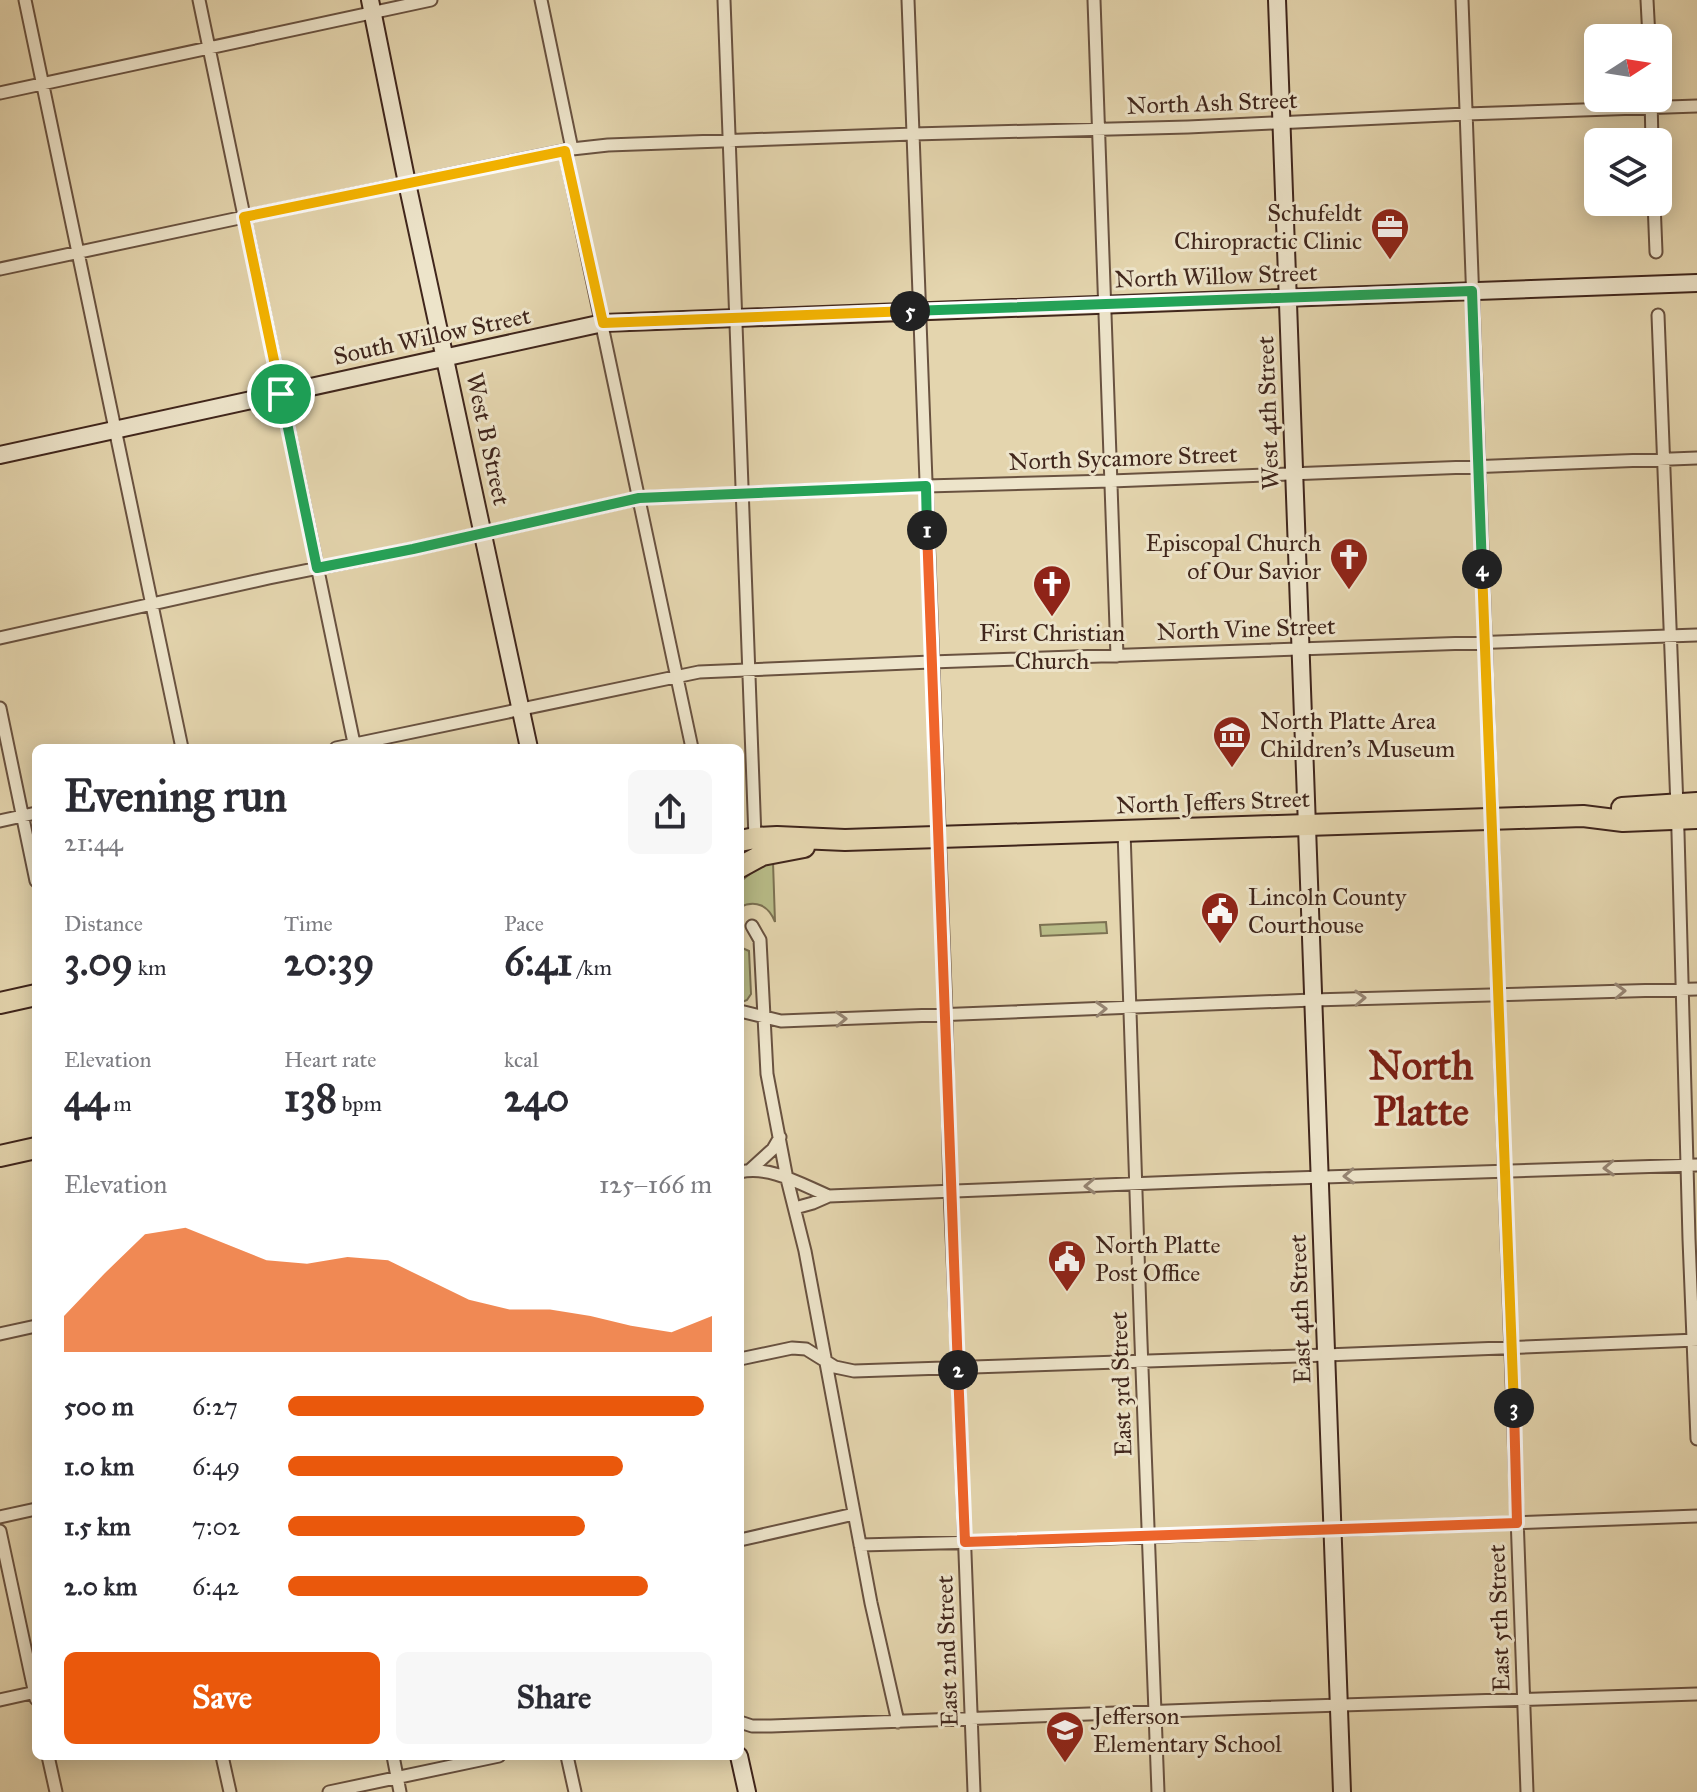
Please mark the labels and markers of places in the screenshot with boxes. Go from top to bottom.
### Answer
place label: Schufeldt Chiropractic Clinic [1174,198,1363,256]
office icon: Schufeldt Chiropractic Clinic [1369,206,1411,261]
pin: 5 [890,291,930,331]
pin [247,360,315,428]
pin: 1 [907,510,947,550]
place label: Episcopal Church of Our Savior [1146,528,1321,586]
church icon: Episcopal Church of Our Savior [1328,536,1370,591]
pin: 4 [1462,549,1502,589]
church icon: First Christian Church [1031,563,1073,618]
place label: First Christian Church [979,618,1125,676]
place label: North Platte Area Children's Museum [1260,706,1455,764]
museum icon: North Platte Area Children's Museum [1211,714,1253,769]
place label: Lincoln County Courthouse [1248,882,1407,940]
public building icon: Lincoln County Courthouse [1199,890,1241,945]
place label: North Platte Post Office [1095,1230,1220,1288]
public building icon: North Platte Post Office [1046,1238,1088,1293]
pin: 2 [938,1350,978,1390]
pin: 3 [1494,1388,1534,1428]
place label: Jefferson Elementary School [1090,1701,1282,1759]
school or university icon: Jefferson Elementary School [1044,1709,1086,1764]

